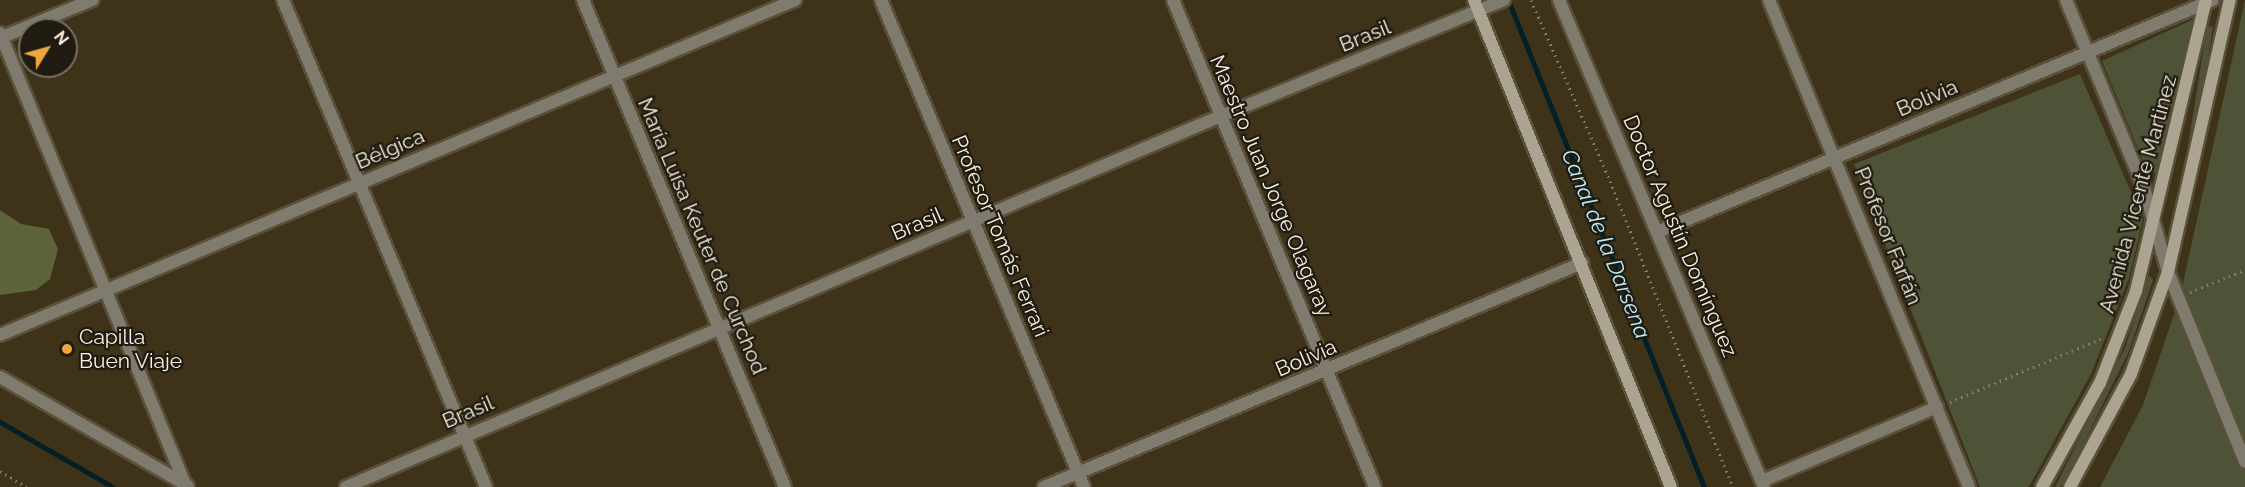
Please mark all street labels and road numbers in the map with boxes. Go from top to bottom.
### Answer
street label: Brasil [1336,14,1394,58]
street label: Maestro Juan Jorge Olagaray [1204,51,1338,321]
street label: Avenida Vicente Martinez [2094,72,2182,316]
street label: Bolivia [1893,74,1961,122]
street label: María Luisa Keuter de Curchod [632,94,772,378]
street label: Doctor Agustín Domínguez [1617,111,1743,361]
street label: Bélgica [352,123,428,175]
street label: Profesor Tomás Ferrari [946,131,1054,341]
street label: Profesor Farfán [1849,163,1927,309]
street label: Brasil [888,202,946,246]
street label: Bolivia [1272,334,1340,382]
street label: Brasil [439,390,497,434]

